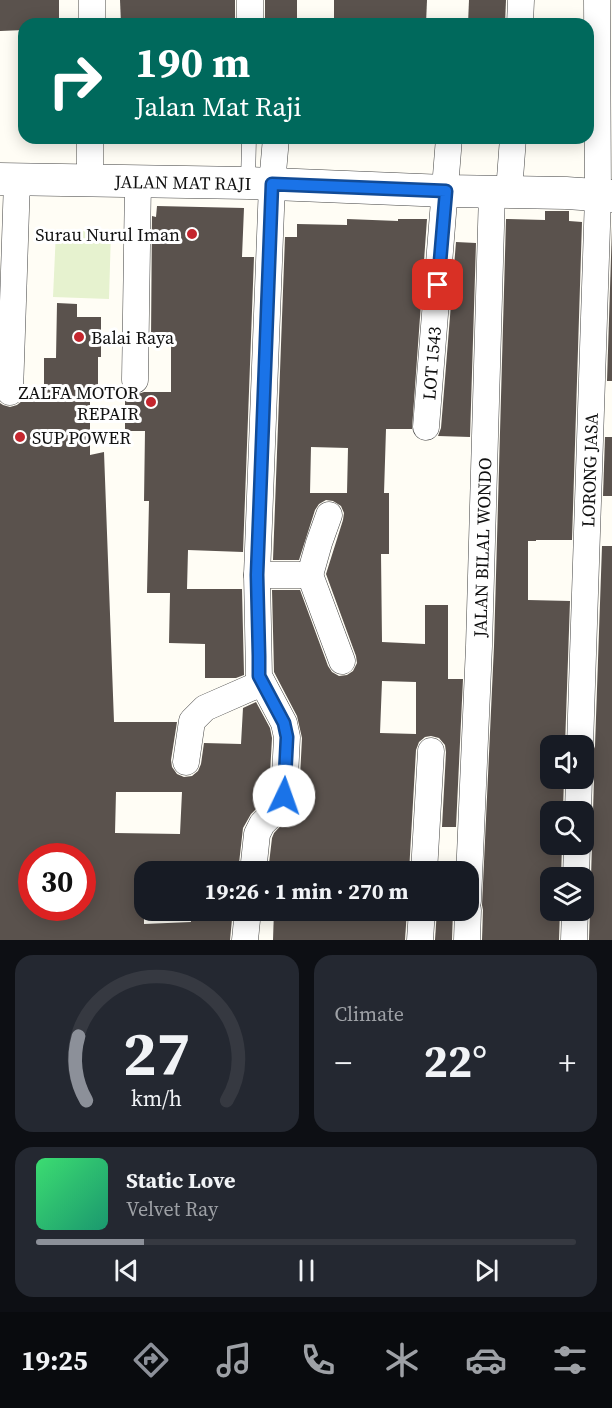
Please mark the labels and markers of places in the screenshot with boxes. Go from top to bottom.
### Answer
place label: Surau Nurul Iman [35,222,180,247]
marker: Surau Nurul Iman [185,227,199,241]
pin [412,259,463,310]
place label: Balai Raya [91,325,175,350]
marker: Balai Raya [72,330,86,344]
place label: ZALFA MOTOR REPAIR [19,380,139,426]
marker: ZALFA MOTOR REPAIR [144,395,158,409]
place label: SUP POWER [32,425,131,450]
marker: SUP POWER [13,430,27,444]

